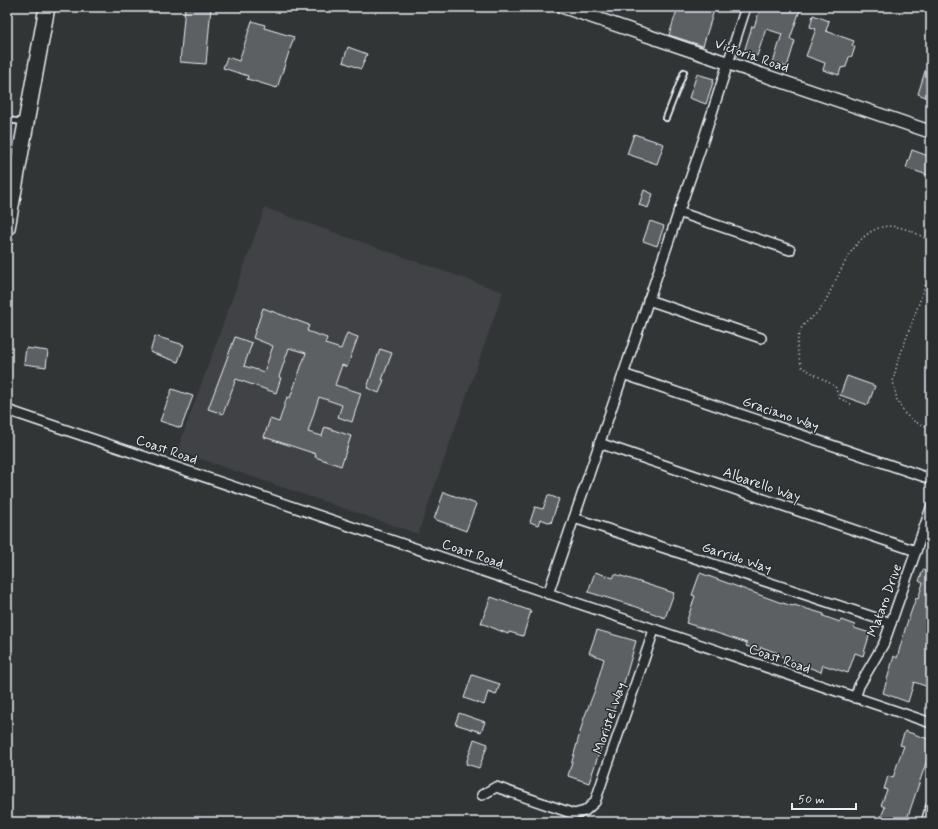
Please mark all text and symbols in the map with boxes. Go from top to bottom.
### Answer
street label: Victoria Road [712,35,791,77]
street label: Graciano Way [740,392,821,435]
street label: Coast Road [133,431,200,469]
street label: Albarello Way [721,463,803,507]
street label: Coast Road [439,535,506,573]
street label: Garrido Way [700,538,774,578]
street label: Mataro Drive [863,561,906,639]
street label: Coast Road [746,640,813,678]
street label: Moristel Way [589,680,631,757]
scale bar [792,785,856,811]
text: 50 m [798,792,825,808]

